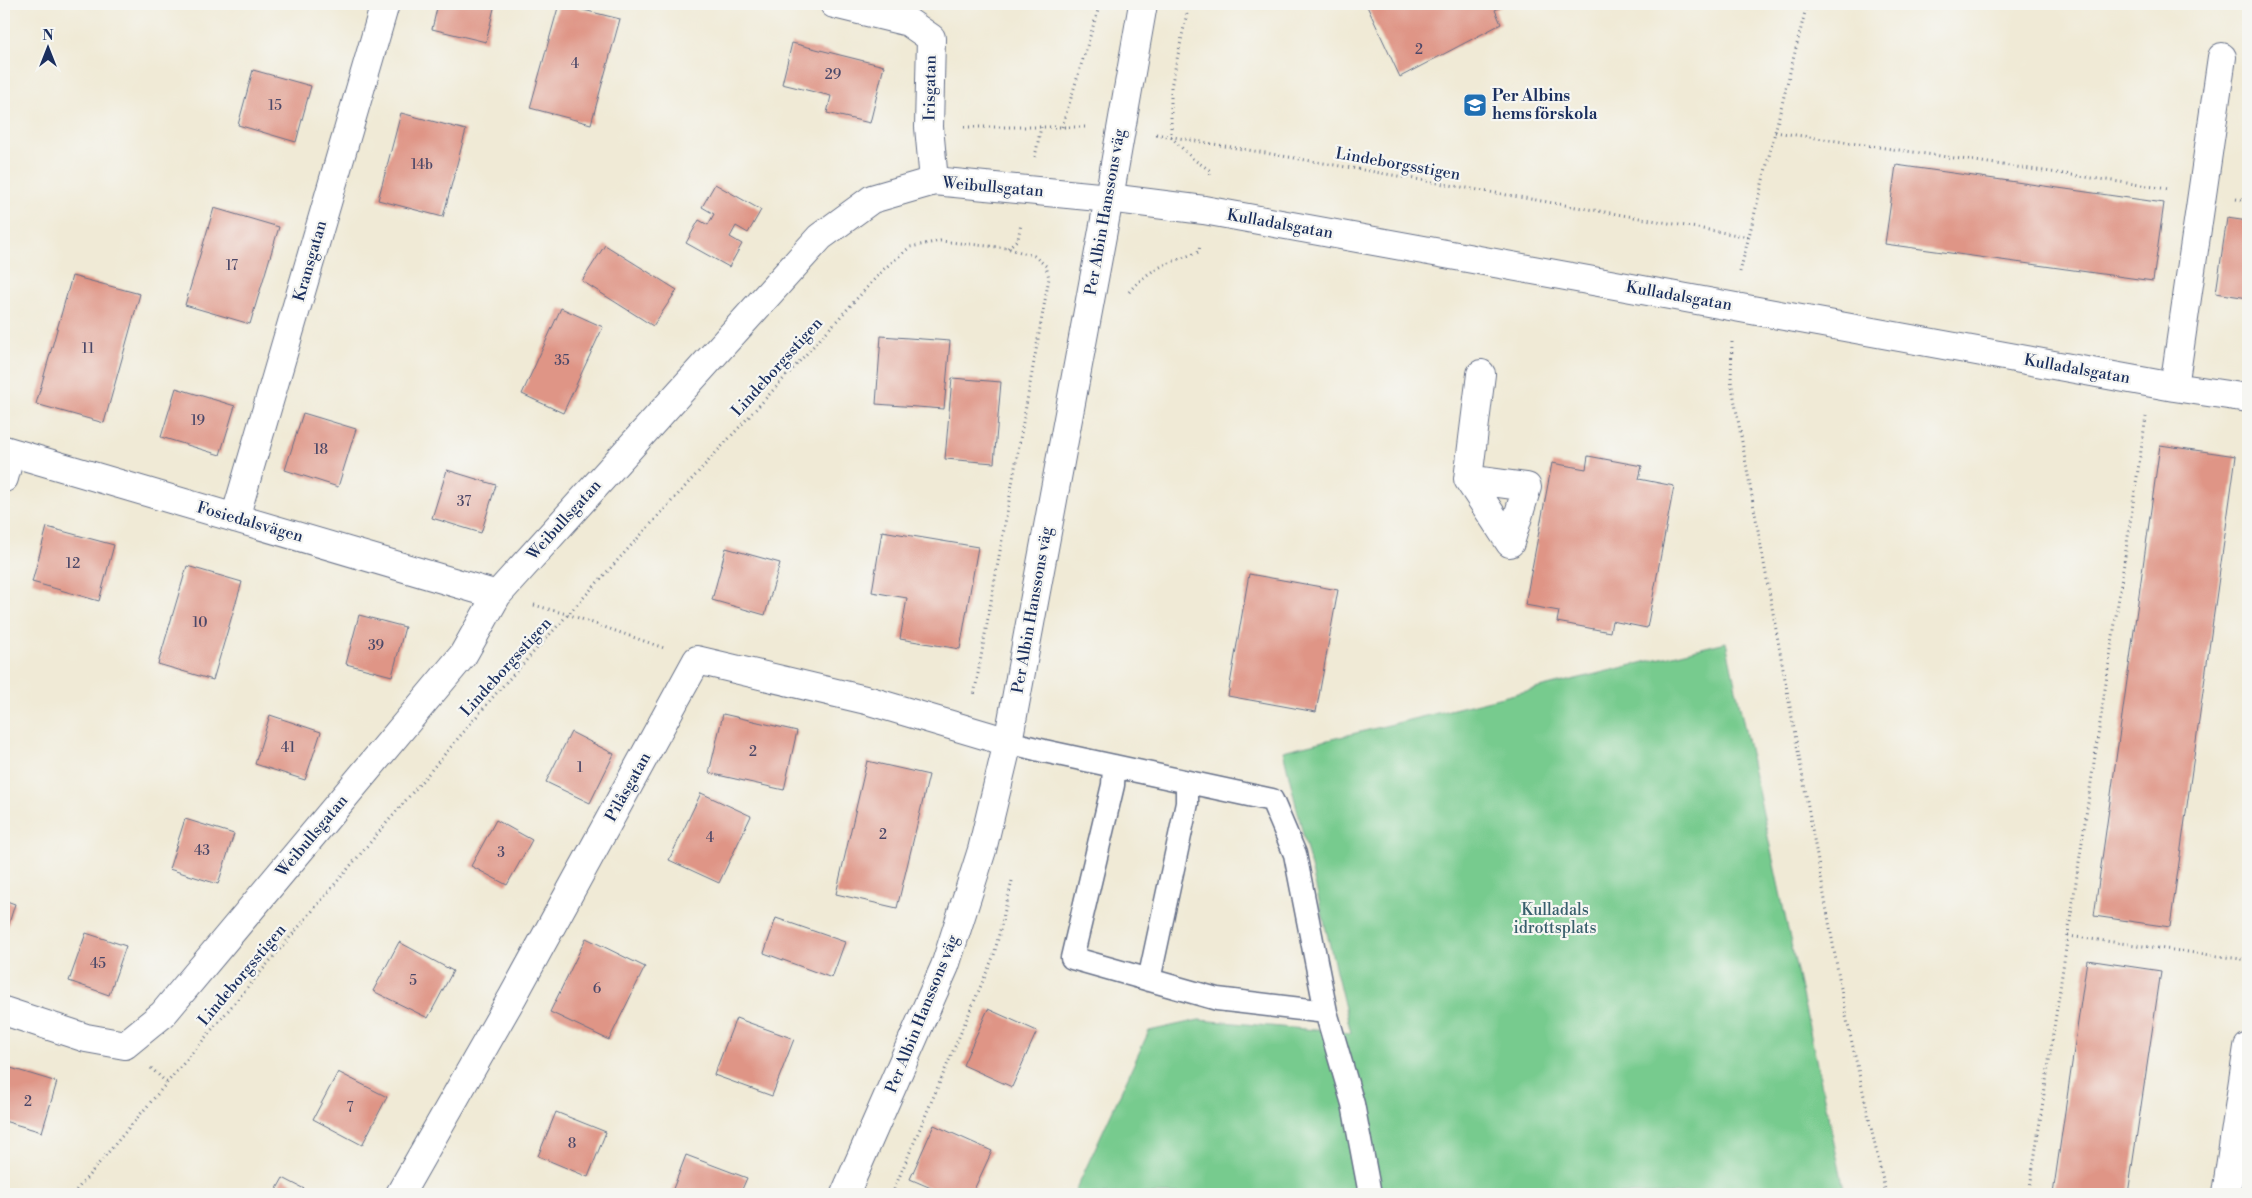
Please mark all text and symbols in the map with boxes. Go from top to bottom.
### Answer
north arrow [22,22,72,72]
text: N [42,27,54,45]
house number: 2 [1415,41,1423,59]
house number: 4 [571,55,579,73]
street label: Irisgatan [919,55,941,121]
house number: 29 [825,66,841,84]
place label: Per Albins hems förskola [1492,86,1598,124]
school or university icon: Per Albins hems förskola [1462,92,1488,118]
house number: 15 [268,97,282,115]
street label: Per Albin Hanssons väg [1081,126,1130,297]
street label: Lindeborgsstigen [1334,143,1463,185]
house number: 14b [411,156,433,174]
street label: Weibullsgatan [941,173,1045,201]
street label: Kulladalsgatan [1225,205,1335,243]
street label: Kransgatan [289,218,331,304]
house number: 17 [226,257,238,275]
street label: Kulladalsgatan [1624,277,1734,315]
street label: Lindeborgsstigen [727,313,827,421]
house number: 11 [82,340,94,358]
street label: Kulladalsgatan [2022,350,2132,388]
house number: 35 [554,352,570,370]
house number: 19 [191,412,205,430]
house number: 18 [314,441,328,459]
street label: Weibullsgatan [522,475,606,565]
house number: 37 [457,493,471,511]
street label: Fosiedalsvägen [195,497,306,547]
street label: Per Albin Hanssons väg [1008,524,1057,695]
house number: 12 [66,555,80,573]
street label: Lindeborgsstigen [456,613,556,721]
house number: 10 [193,614,207,632]
house number: 39 [368,637,384,655]
house number: 41 [281,739,295,757]
house number: 2 [749,743,757,761]
street label: Pilåsgatan [601,749,655,825]
house number: 1 [577,759,583,777]
street label: Weibullsgatan [271,790,353,882]
house number: 2 [879,826,887,844]
house number: 4 [706,829,714,847]
house number: 43 [194,842,210,860]
house number: 3 [497,844,505,862]
park label: Kulladals idrottsplats [1513,900,1597,938]
street label: Lindeborgsstigen [194,920,291,1030]
street label: Per Albin Hanssons väg [881,931,963,1096]
house number: 45 [90,955,106,973]
house number: 5 [409,972,417,990]
house number: 6 [593,980,602,998]
house number: 2 [24,1093,32,1111]
house number: 7 [346,1099,354,1117]
house number: 8 [568,1135,576,1153]

